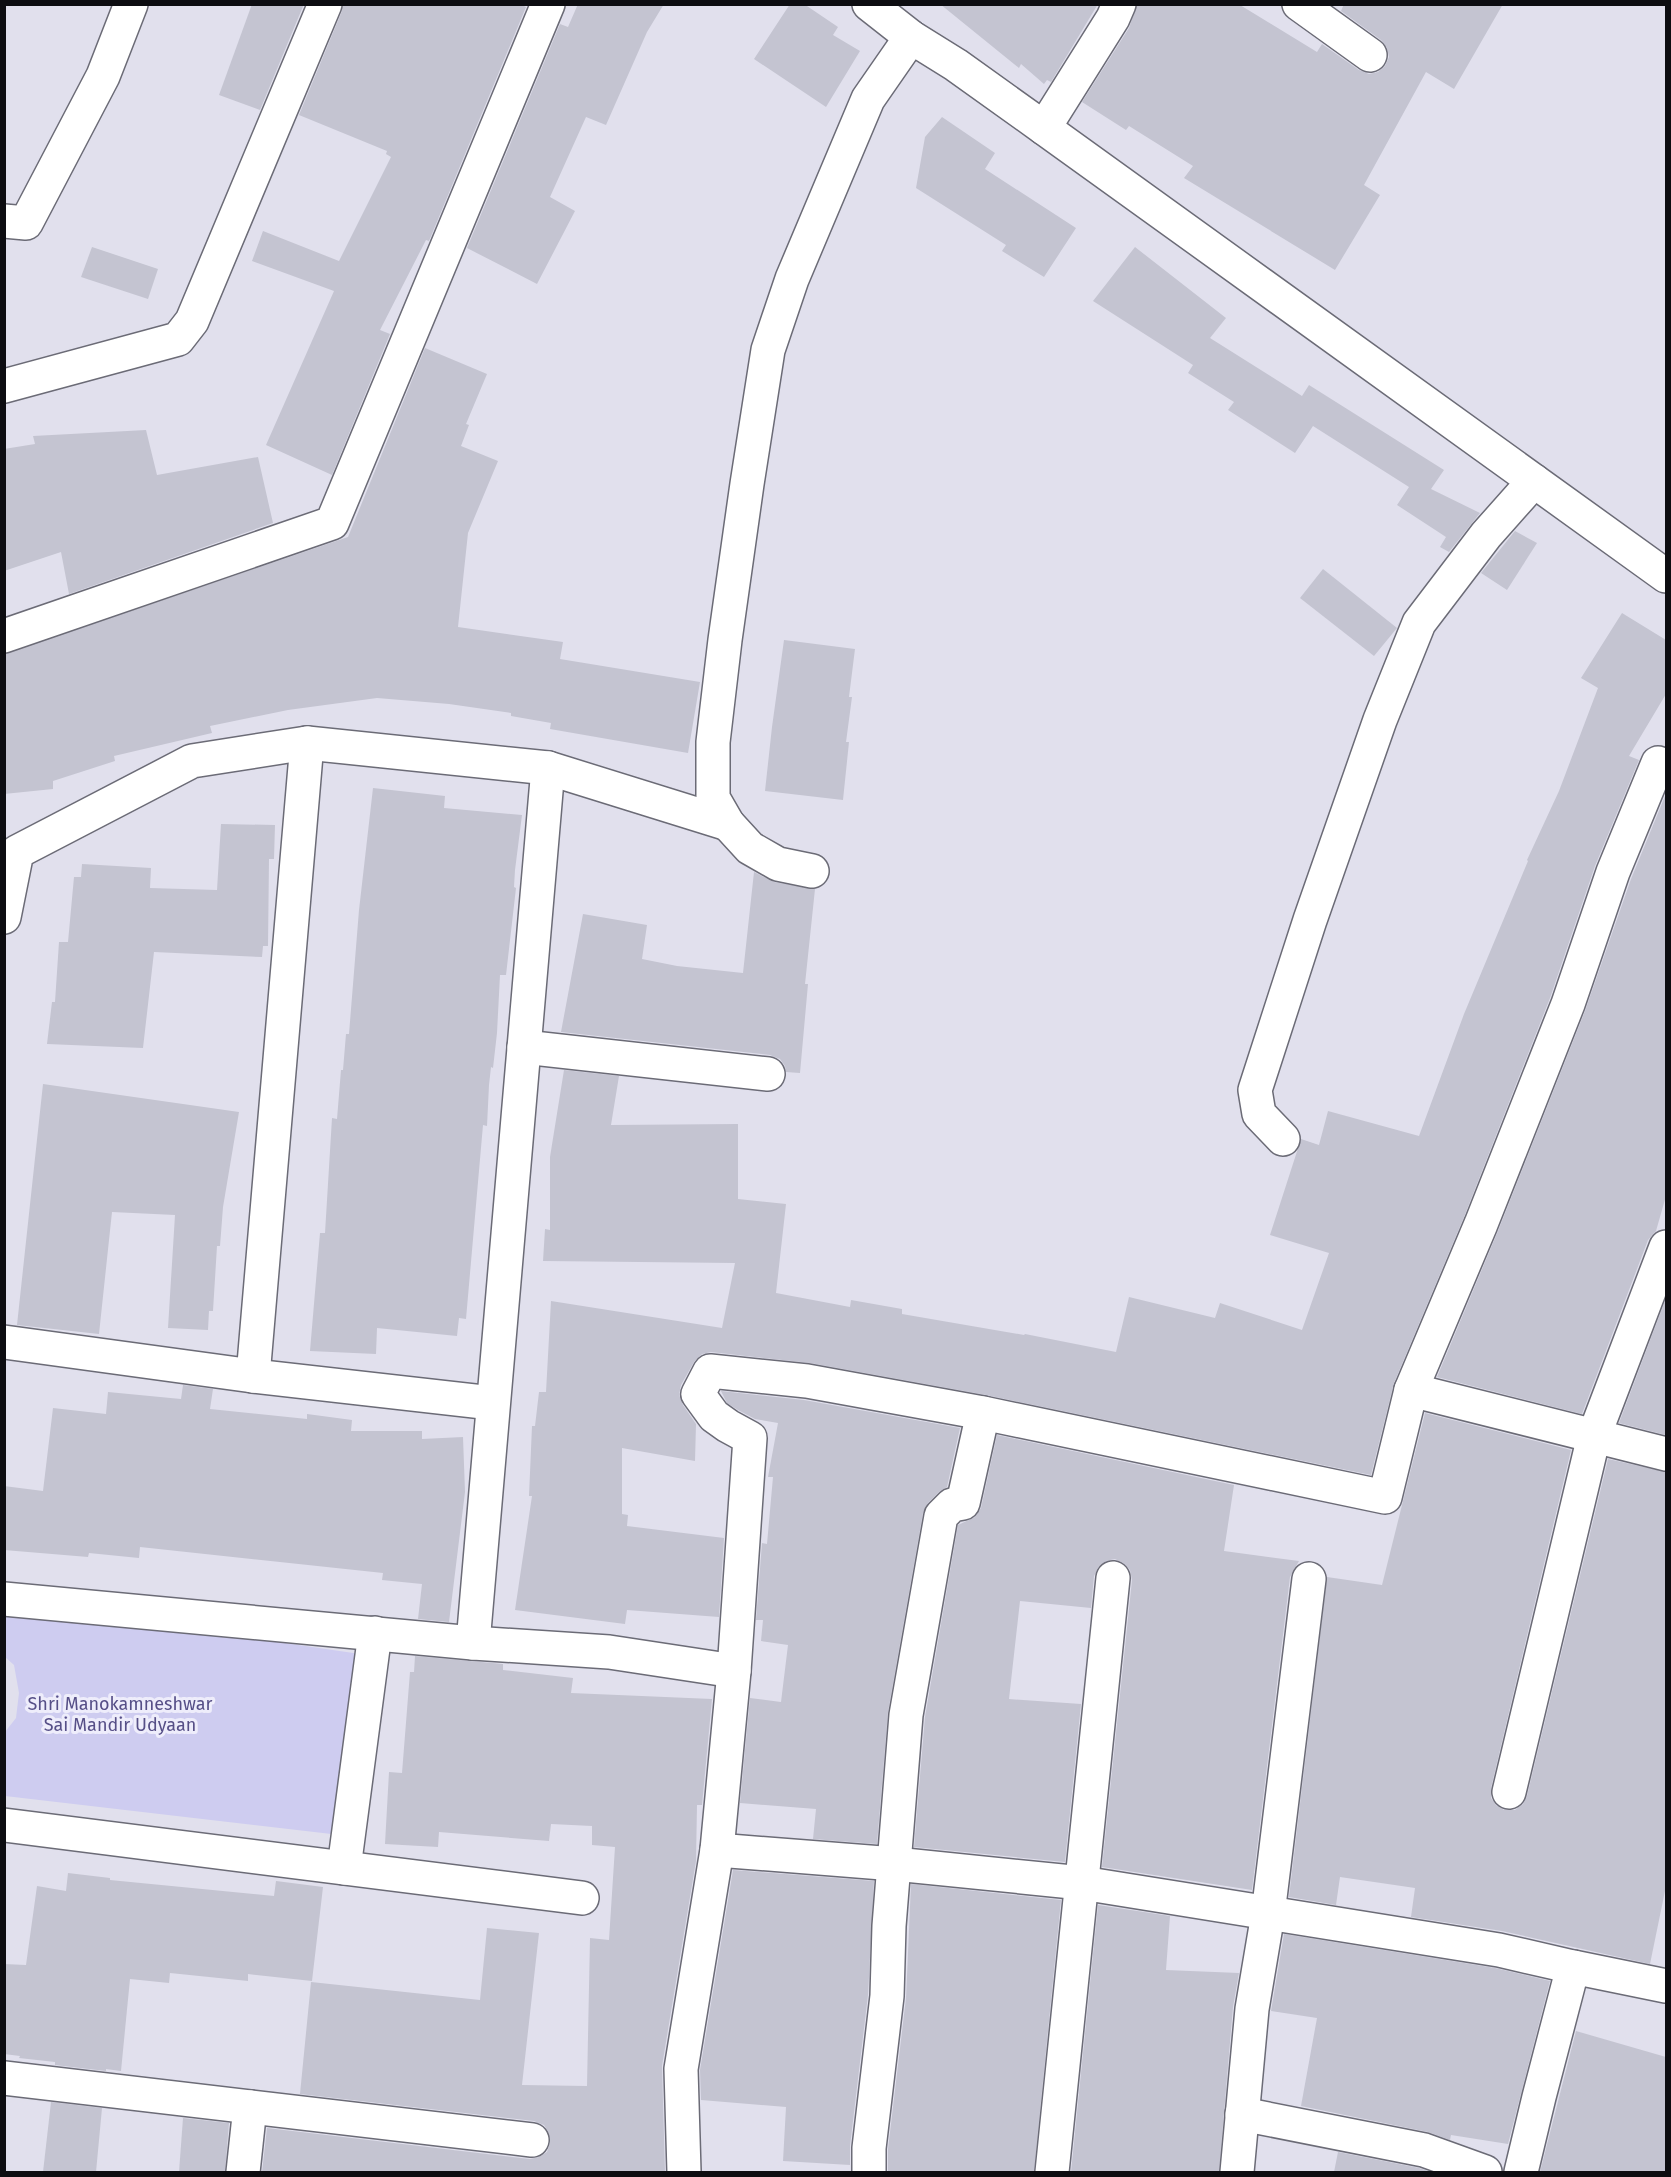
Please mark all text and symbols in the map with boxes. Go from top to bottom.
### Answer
park label: Shri Manokamneshwar Sai Mandir Udyaan [28,1693,213,1736]

